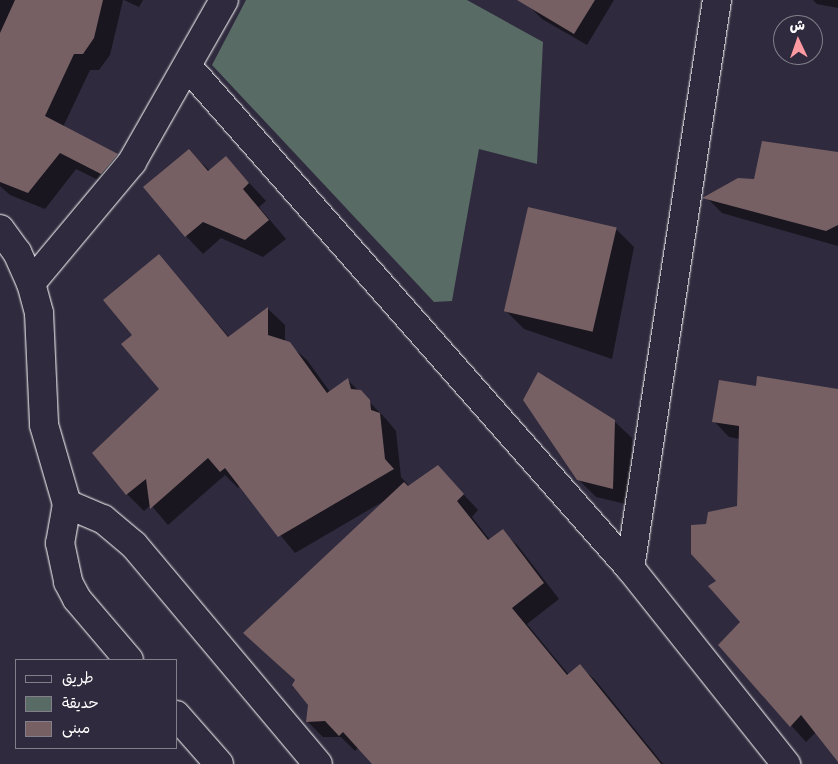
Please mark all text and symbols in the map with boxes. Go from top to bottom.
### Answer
north arrow [773,15,823,65]
text: ش [789,16,805,36]
legend [15,659,178,749]
text: طريق [62,668,94,689]
text: حديقة [62,693,99,714]
text: مبنى [62,718,90,739]

